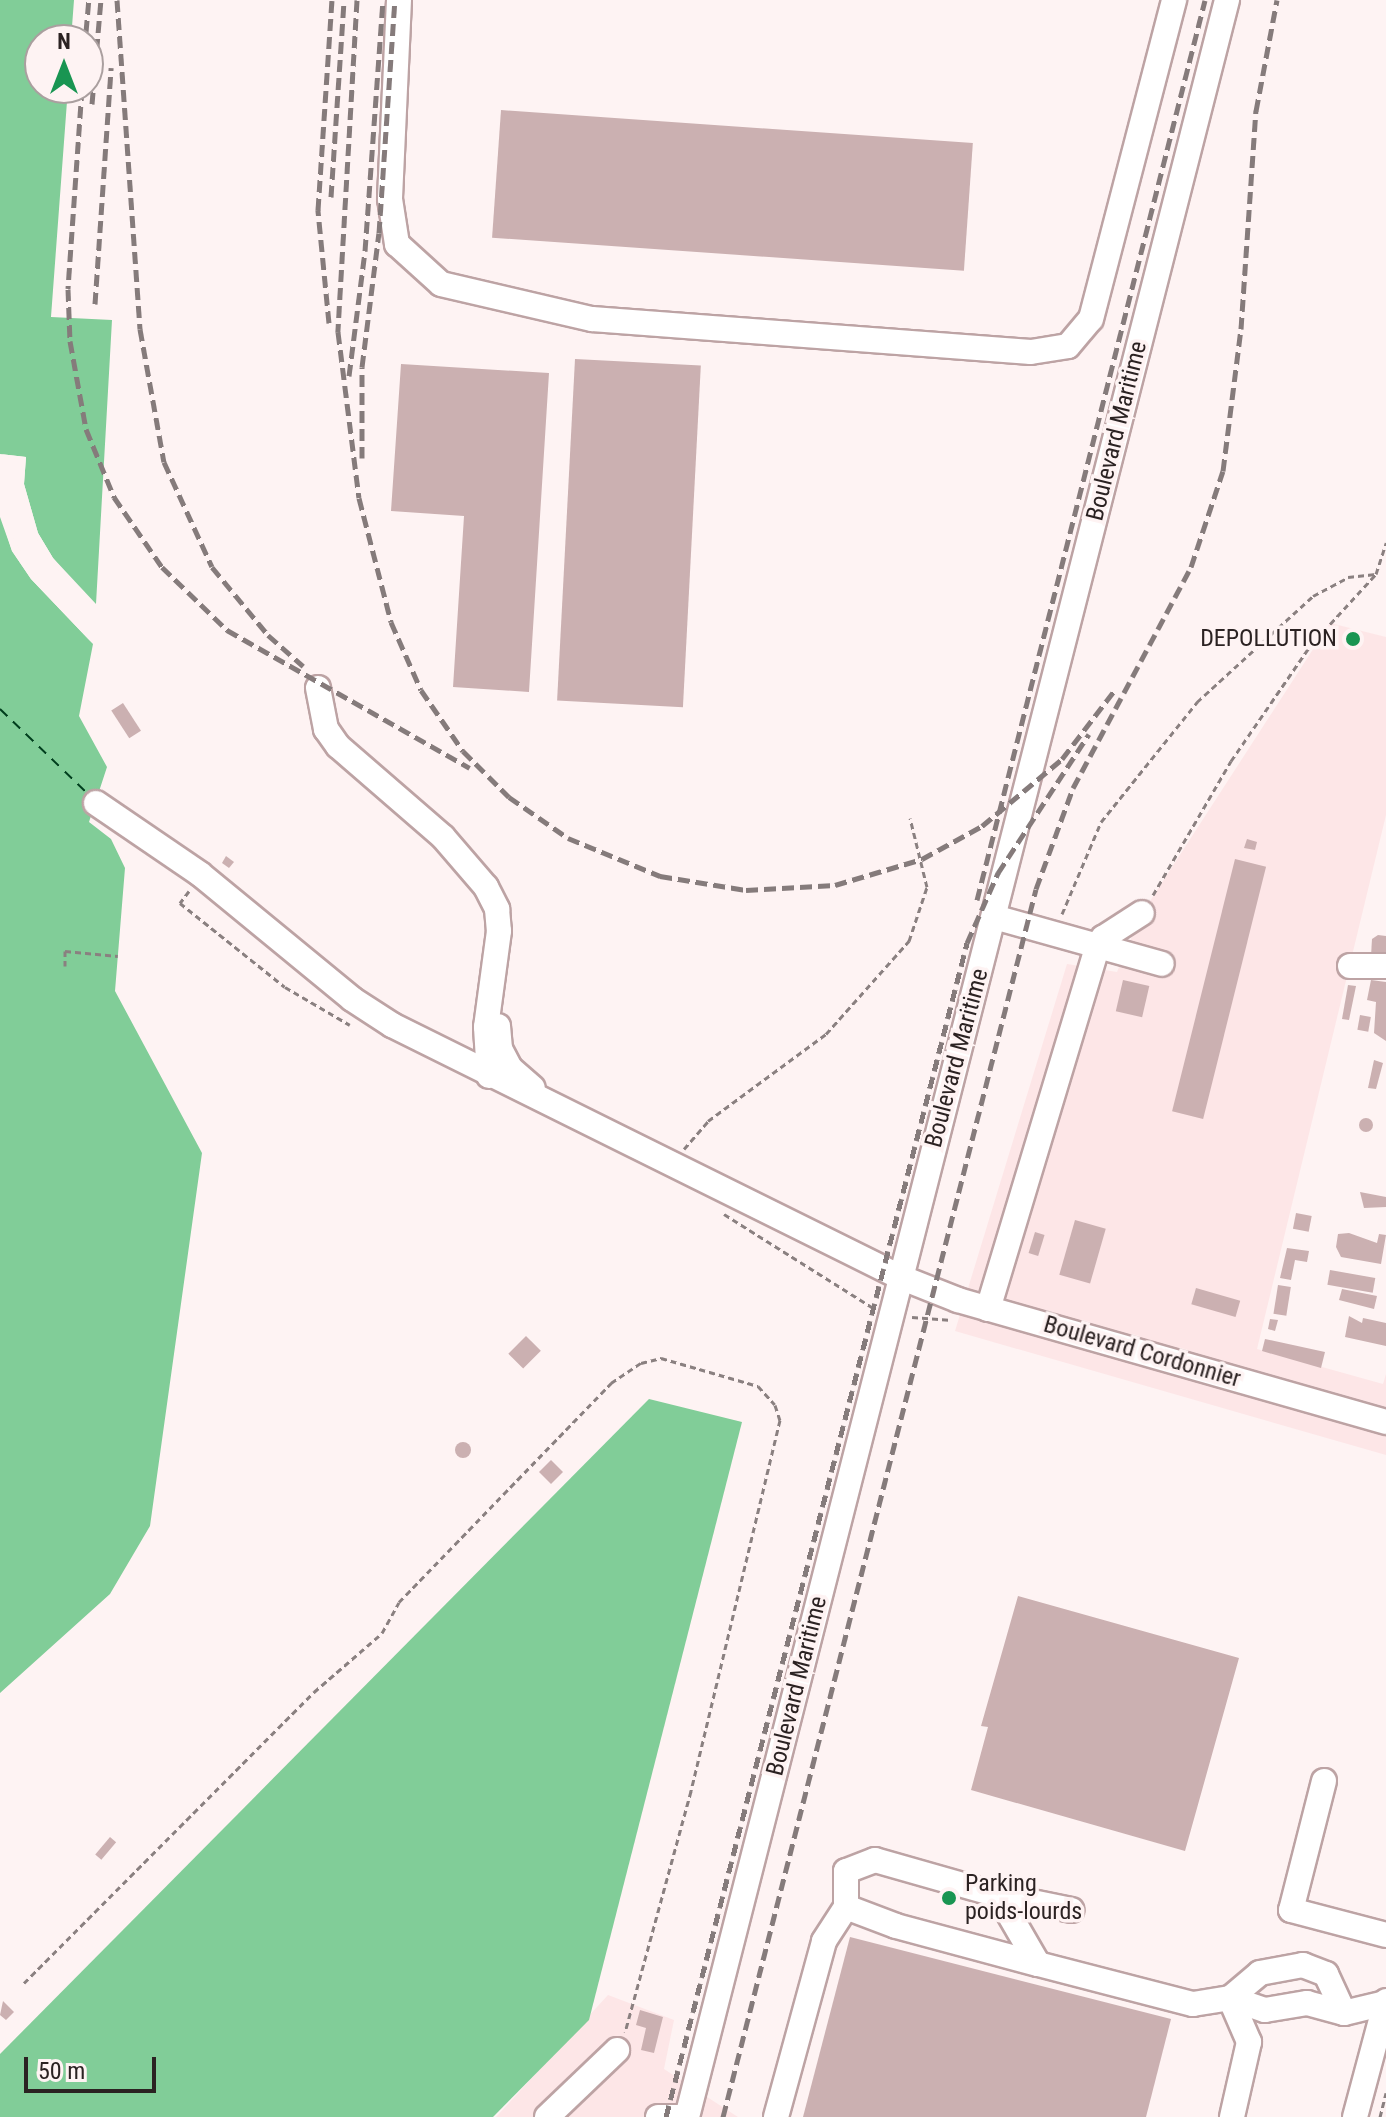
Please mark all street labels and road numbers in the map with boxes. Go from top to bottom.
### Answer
street label: Boulevard Maritime [1081,338,1153,524]
street label: Boulevard Maritime [919,965,995,1151]
street label: Boulevard Cordonnier [1040,1310,1244,1394]
street label: Boulevard Maritime [761,1593,833,1779]

